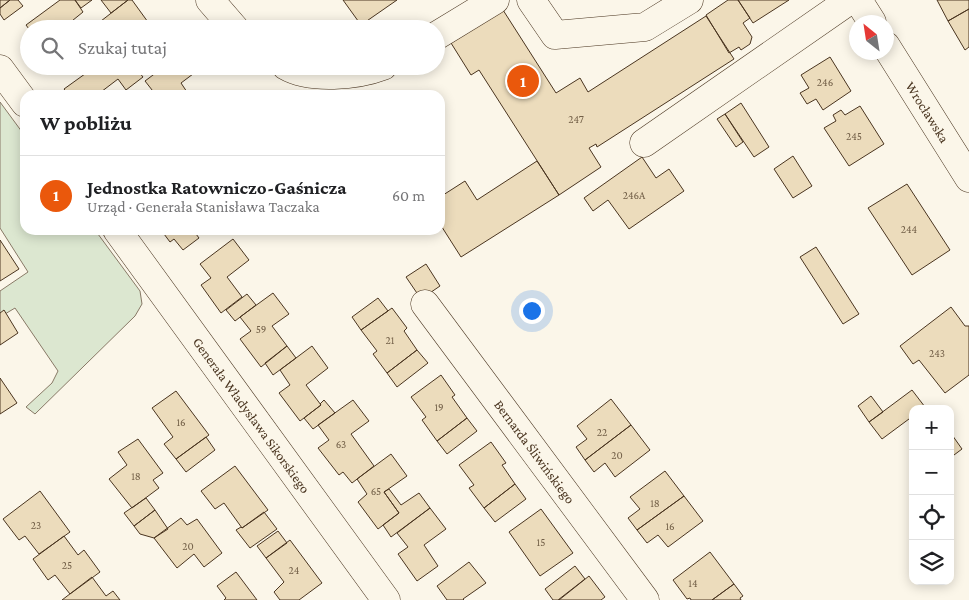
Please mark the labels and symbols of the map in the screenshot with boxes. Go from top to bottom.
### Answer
north arrow [849,15,894,60]
pin: 1 [507,62,539,100]
house number: 246 [817,76,833,88]
street label: Wrocławska [902,79,953,146]
house number: 247 [568,113,584,125]
house number: 245 [846,130,862,142]
house number: 246A [623,189,646,201]
house number: 244 [901,223,918,235]
your location [519,298,545,324]
house number: 59 [256,323,266,335]
street label: Generała Władysława Sikorskiego [190,334,314,496]
house number: 21 [386,334,395,346]
house number: 243 [929,347,945,359]
street label: Bernarda Śliwińskiego [491,397,579,507]
house number: 19 [434,401,444,413]
house number: 16 [176,416,186,428]
house number: 22 [597,426,607,438]
house number: 63 [336,438,346,450]
house number: 20 [611,449,623,461]
house number: 18 [131,470,141,482]
house number: 65 [371,485,381,497]
house number: 18 [650,497,660,509]
house number: 23 [31,519,41,531]
house number: 16 [665,520,675,532]
house number: 15 [537,536,545,548]
house number: 20 [182,540,194,552]
house number: 25 [62,559,72,571]
house number: 24 [289,564,300,576]
house number: 14 [688,577,698,589]

